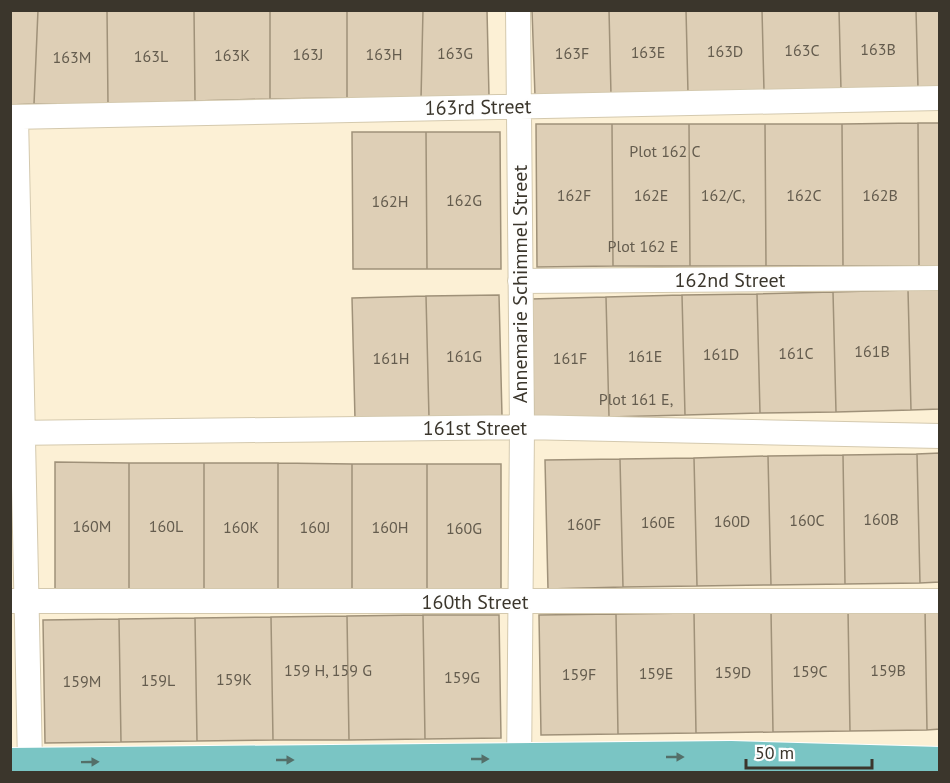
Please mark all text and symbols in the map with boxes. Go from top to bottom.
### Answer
house number: 163B [860,39,896,59]
house number: 163C [784,40,820,60]
house number: 163D [707,41,743,61]
house number: 163E [631,42,665,62]
house number: 163G [437,43,473,63]
house number: 163F [555,43,589,63]
house number: 163J [293,44,323,64]
house number: 163H [366,44,402,64]
house number: 163K [214,45,250,65]
house number: 163L [134,46,168,66]
house number: 163M [53,47,91,67]
street label: 163rd Street [424,93,532,121]
house number: Plot 162 C [629,141,701,161]
street label: Annemarie Schimmel Street [507,165,533,403]
house number: 162F [557,185,591,205]
house number: 162E [634,185,668,205]
house number: 162/C, [701,185,745,205]
house number: 162C [786,185,822,205]
house number: 162B [862,185,898,205]
house number: 162G [446,190,482,210]
house number: 162H [372,191,408,211]
house number: Plot 162 E [608,236,678,256]
street label: 162nd Street [675,267,786,293]
house number: 161B [854,341,890,361]
house number: 161C [778,343,814,363]
house number: 161D [703,344,739,364]
house number: 161G [446,346,482,366]
house number: 161E [628,346,662,366]
house number: 161H [373,348,409,368]
house number: 161F [553,348,587,368]
house number: Plot 161 E, [599,389,673,409]
street label: 161st Street [423,415,527,441]
house number: 160B [863,509,899,529]
house number: 160C [789,510,825,530]
house number: 160D [714,511,750,531]
house number: 160E [641,512,675,532]
house number: 160F [567,514,601,534]
house number: 160M [73,516,111,536]
house number: 160L [149,516,183,536]
house number: 160K [223,517,259,537]
house number: 160J [300,517,330,537]
house number: 160H [372,517,408,537]
house number: 160G [446,518,482,538]
street label: 160th Street [422,589,529,615]
house number: 159 H, 159 G [284,660,372,680]
house number: 159B [870,660,906,680]
house number: 159C [792,661,828,681]
house number: 159D [715,662,751,682]
house number: 159E [639,663,673,683]
house number: 159F [562,664,596,684]
house number: 159G [444,667,480,687]
house number: 159K [216,669,252,689]
house number: 159L [141,670,175,690]
house number: 159M [63,671,101,691]
scale bar [746,732,872,770]
text: 50 m [755,741,794,764]
one-way arrow [665,752,684,762]
one-way arrow [470,754,489,764]
one-way arrow [275,755,294,765]
one-way arrow [80,757,99,767]

